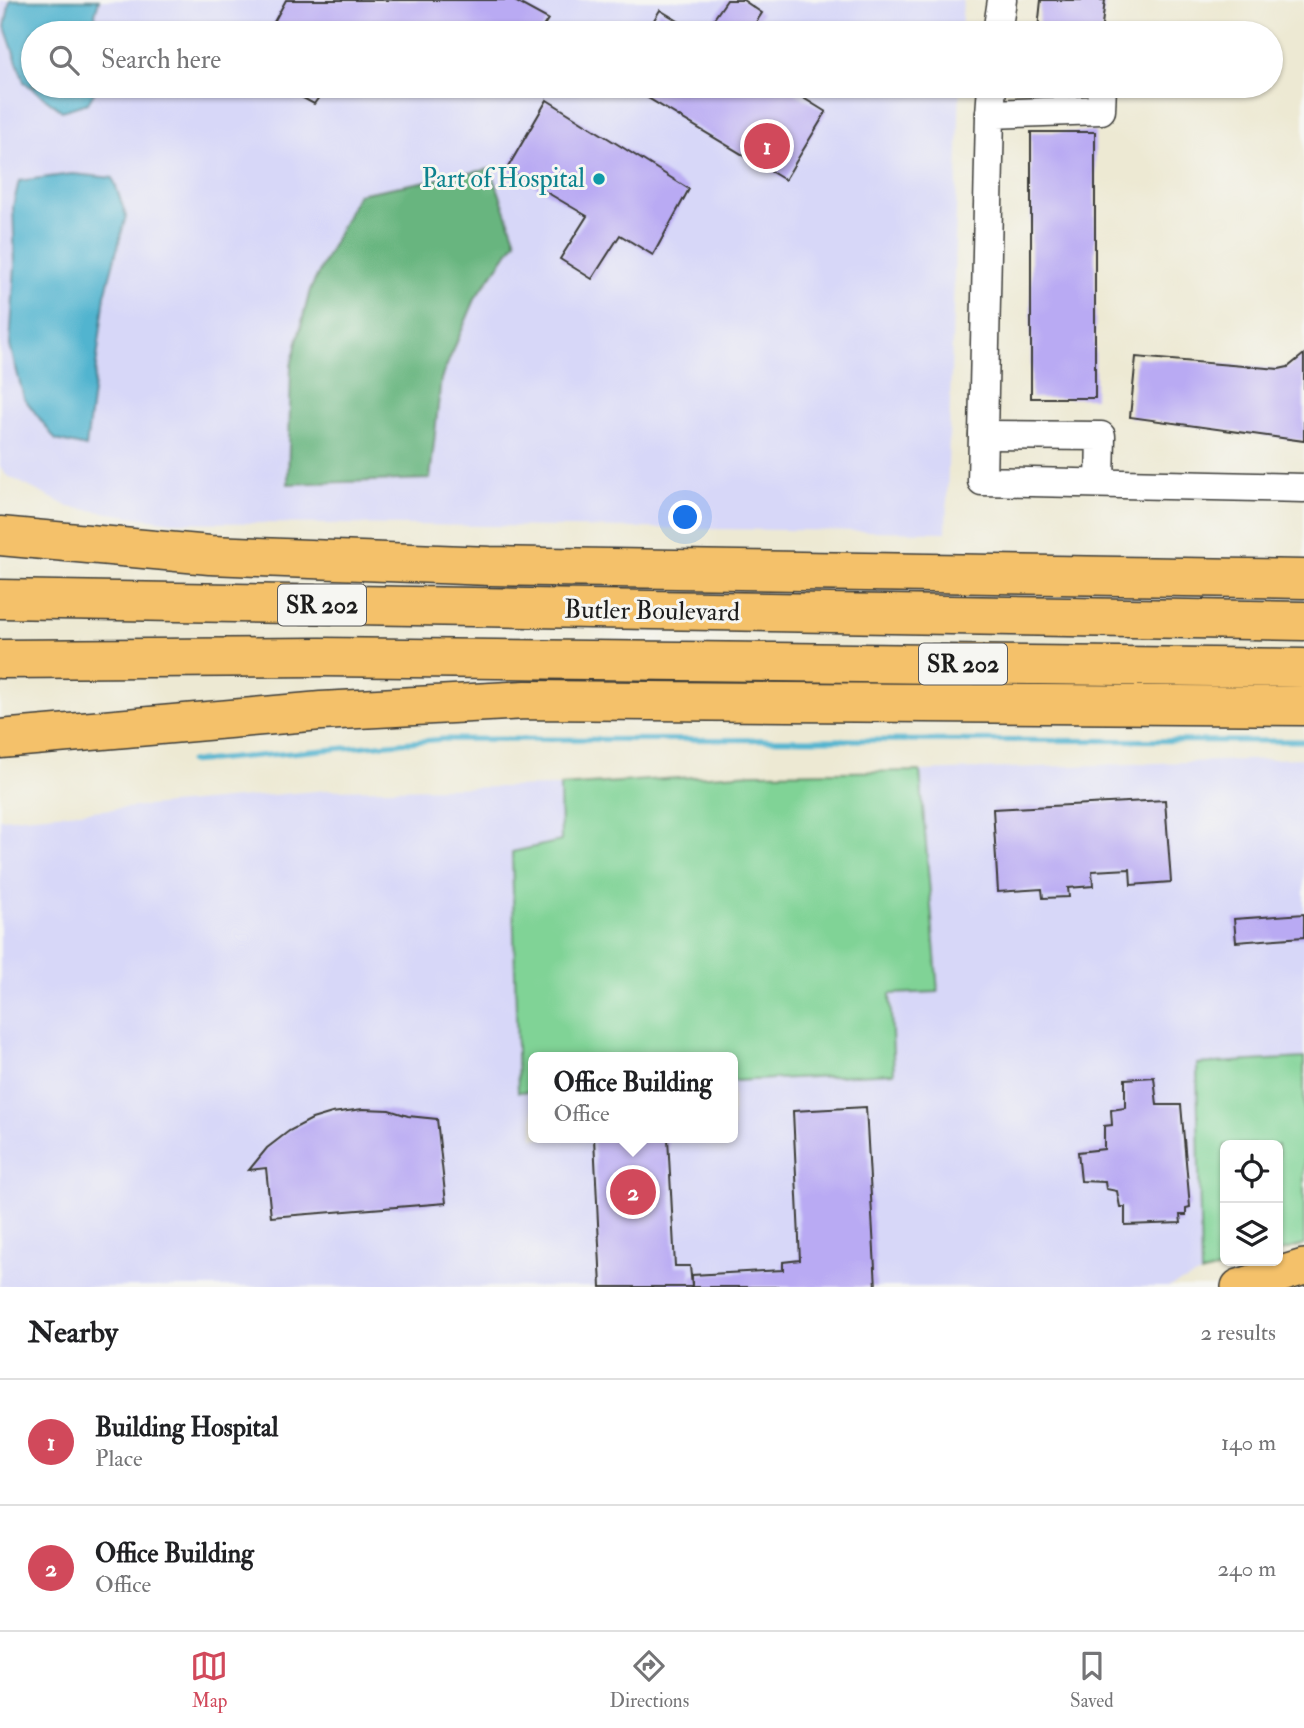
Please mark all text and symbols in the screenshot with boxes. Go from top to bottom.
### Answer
search box [21,21,1283,98]
icon: search [45,41,83,79]
text: Search here [101,44,221,76]
pin: 1 [744,120,790,172]
place label: Part of Hospital [422,163,585,196]
marker: Part of Hospital [591,171,607,187]
your location [668,500,702,534]
road number: SR 202 [278,584,366,626]
street label: Butler Boulevard [564,593,740,629]
road number: SR 202 [919,644,1007,684]
popup [528,1052,738,1143]
text: Office Building [554,1067,712,1099]
text: Office [554,1099,610,1128]
map controls [1220,1140,1283,1266]
button: locate [1220,1140,1283,1203]
pin: 2 [610,1166,656,1218]
button: layers [1220,1203,1283,1266]
text: Nearby [28,1314,118,1351]
text: 2 results [1201,1318,1276,1347]
text: Building Hospital [95,1412,278,1444]
text: 1 [47,1428,55,1457]
text: 140 m [1221,1428,1276,1457]
text: Place [95,1444,143,1473]
text: Office Building [95,1538,254,1570]
text: 2 [45,1554,57,1583]
text: 240 m [1217,1554,1276,1583]
text: Office [95,1570,151,1599]
tab: Map [190,1647,228,1713]
tab: Directions [609,1647,689,1713]
tab: Saved [1070,1647,1114,1713]

